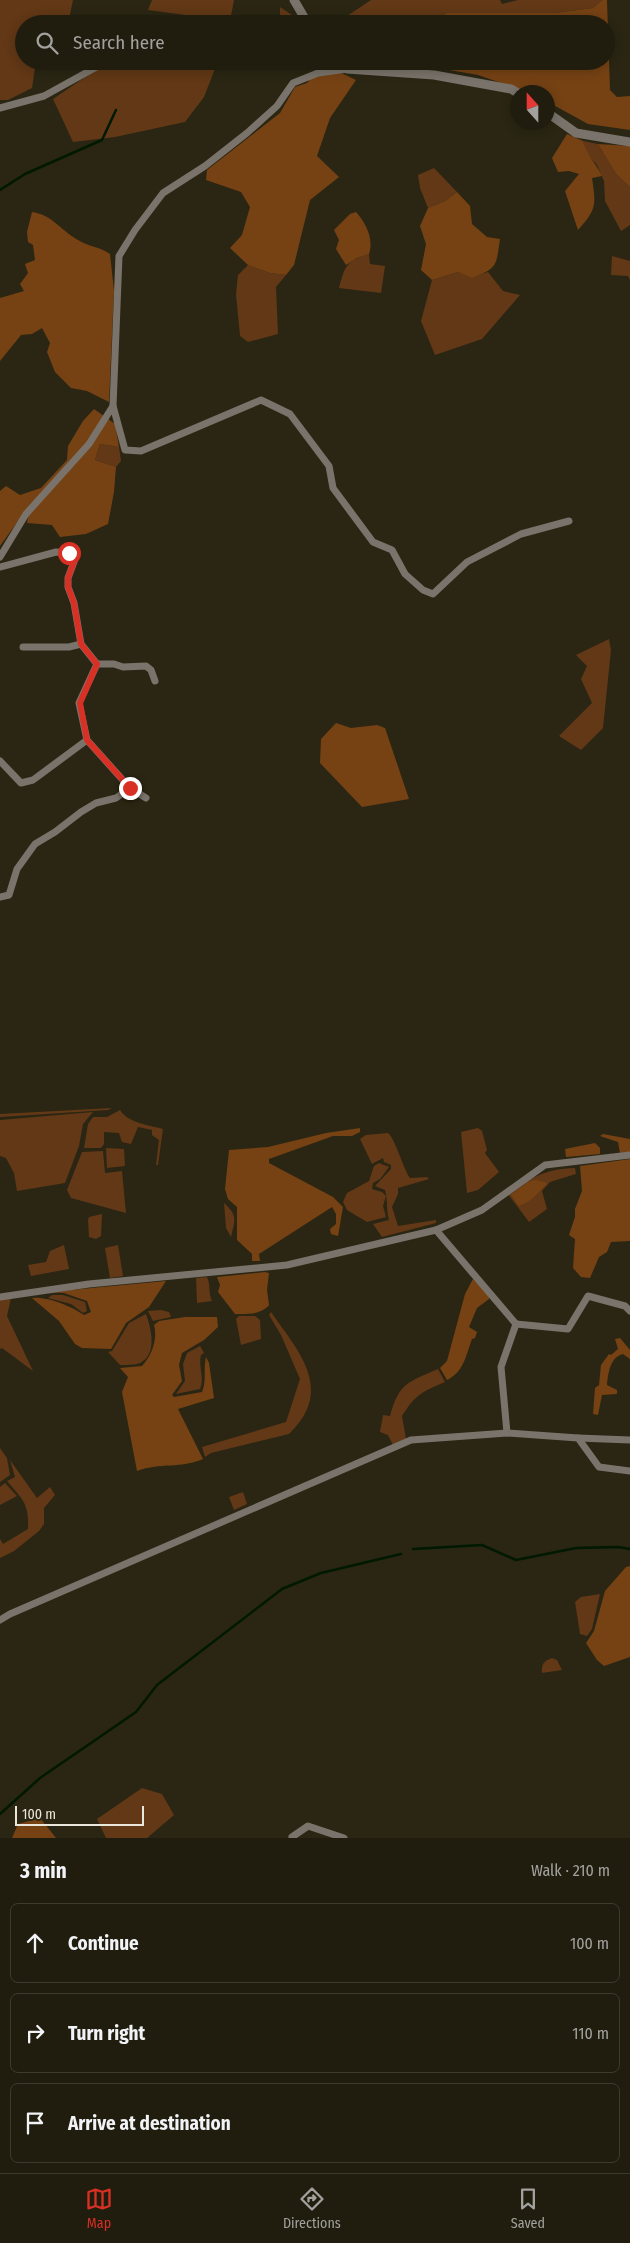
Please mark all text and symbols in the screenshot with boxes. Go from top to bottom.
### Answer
search box [15,15,615,70]
icon: search [33,29,61,57]
text: Search here [73,31,165,54]
north arrow [510,85,555,130]
route start [58,542,81,565]
route end [119,777,142,800]
scale bar [15,1803,144,1826]
text: 100 m [22,1806,56,1823]
text: 3 min [20,1858,67,1884]
text: Walk · 210 m [531,1861,610,1880]
icon: ahead [21,1929,49,1957]
text: Continue [68,1932,139,1955]
text: 100 m [570,1934,609,1953]
icon: right [21,2019,49,2047]
text: Turn right [68,2022,145,2045]
text: 110 m [572,2024,609,2043]
icon: arrive [21,2109,49,2137]
text: Arrive at destination [68,2112,231,2135]
tab: Map [85,2185,113,2232]
tab: Directions [283,2185,341,2232]
tab: Saved [511,2185,545,2232]

